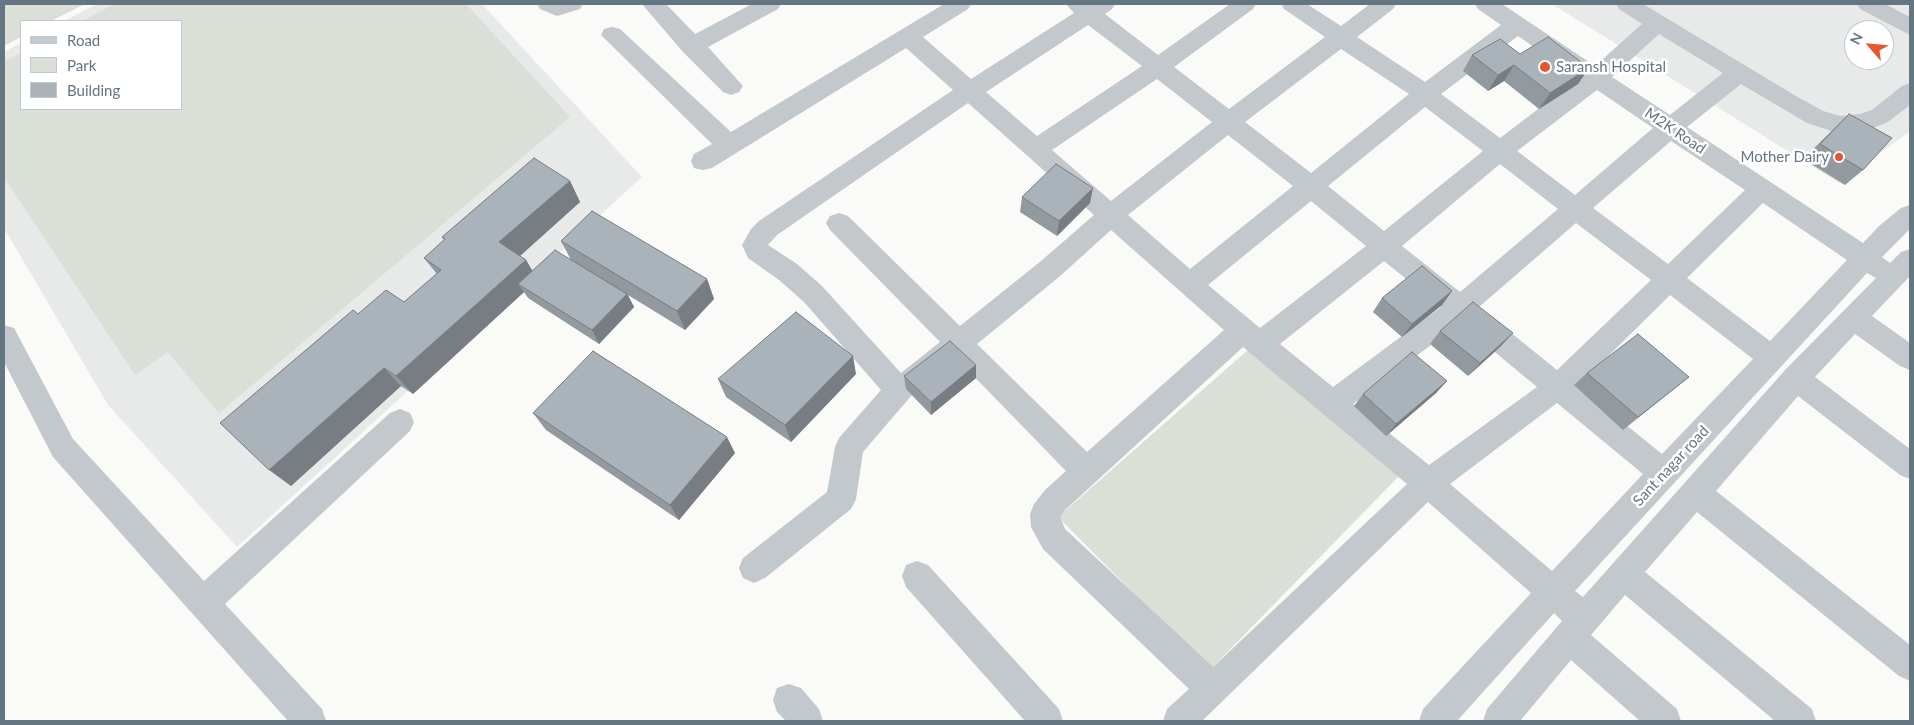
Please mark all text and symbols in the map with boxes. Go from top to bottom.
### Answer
legend [20,20,182,110]
north arrow [1844,20,1894,70]
text: N [1846,30,1866,47]
text: Road [67,31,100,49]
text: Park [67,56,96,74]
place label: Saransh Hospital [1556,58,1666,76]
marker: Saransh Hospital [1538,60,1552,74]
text: Building [67,81,120,99]
street label: M2K Road [1641,104,1709,158]
place label: Mother Dairy [1741,148,1829,166]
marker: Mother Dairy [1833,151,1845,163]
street label: Sant nagar road [1629,422,1713,510]

